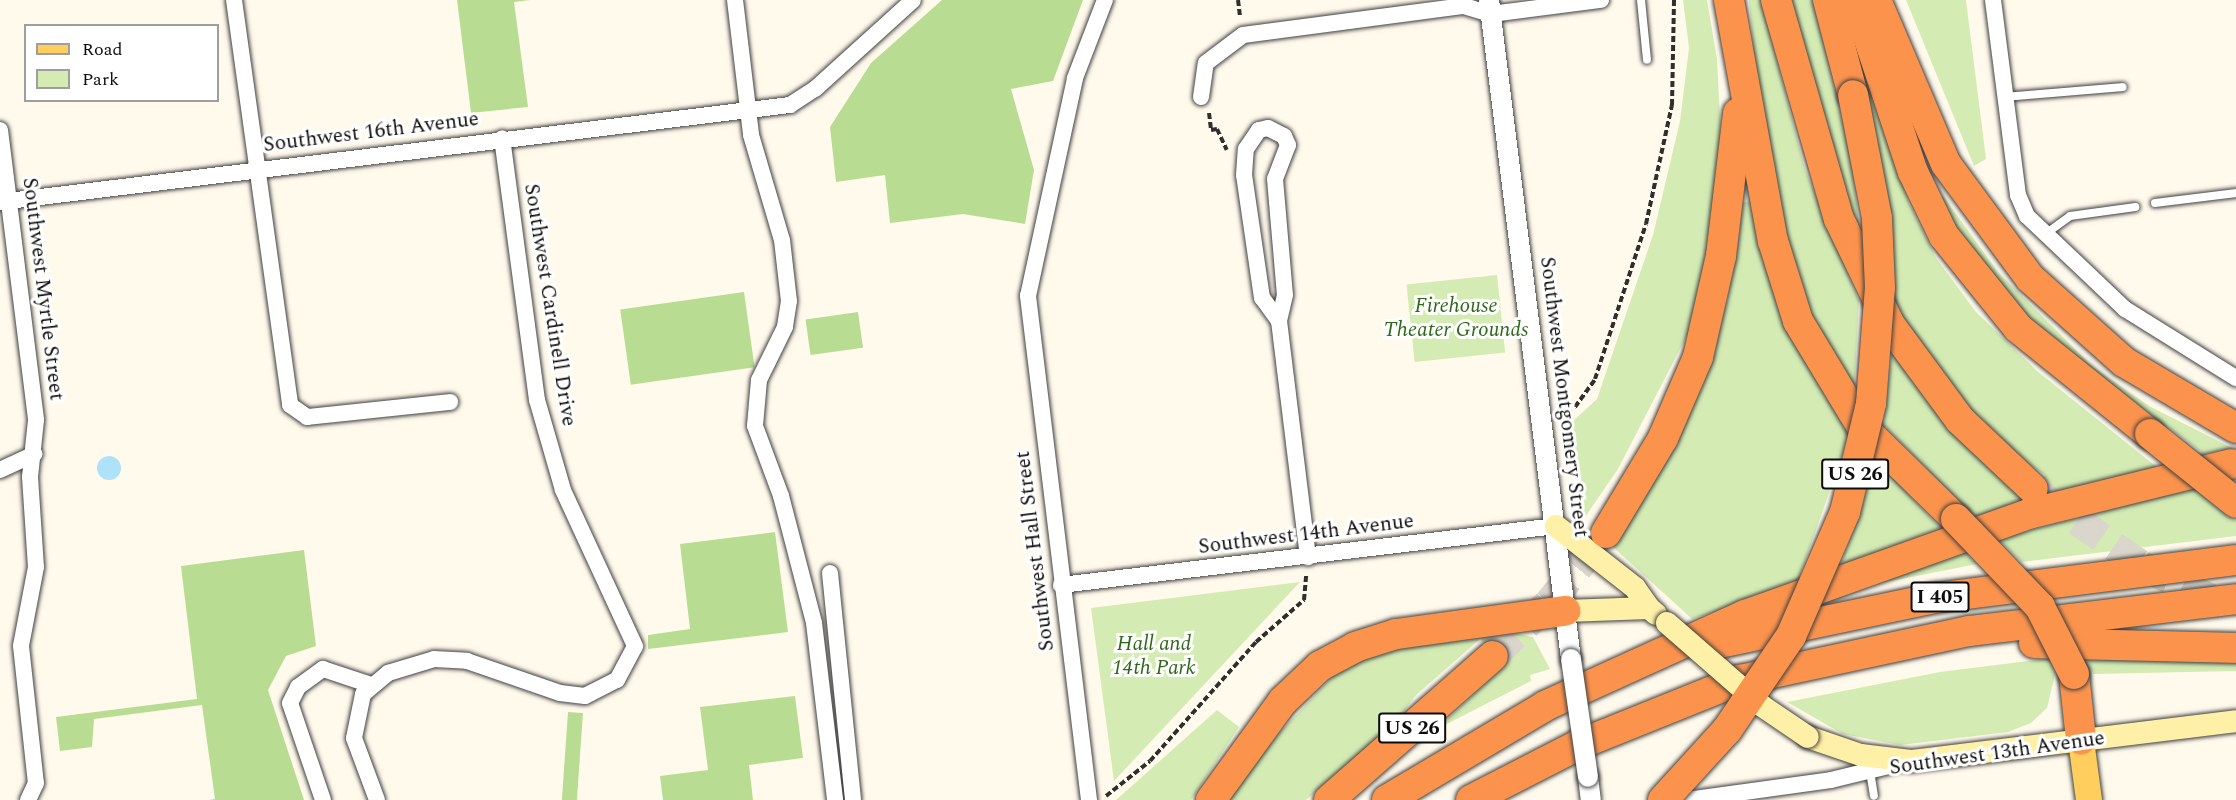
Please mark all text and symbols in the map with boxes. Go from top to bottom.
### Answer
legend [24,24,219,102]
text: Road [82,36,123,63]
text: Park [82,66,119,93]
street label: Southwest 16th Avenue [262,106,480,158]
street label: Southwest Myrtle Street [17,176,69,402]
street label: Southwest Cardinell Drive [518,182,582,428]
street label: Southwest Montgomery Street [1534,255,1594,539]
park label: Firehouse Theater Grounds [1383,293,1529,343]
street label: Southwest Hall Street [1010,449,1060,653]
road number: US 26 [1820,457,1890,491]
street label: Southwest 14th Avenue [1197,508,1415,560]
road number: I 405 [1910,580,1970,614]
park label: Hall and 14th Park [1112,631,1196,681]
road number: US 26 [1378,711,1446,745]
street label: Southwest 13th Avenue [1888,725,2106,781]

